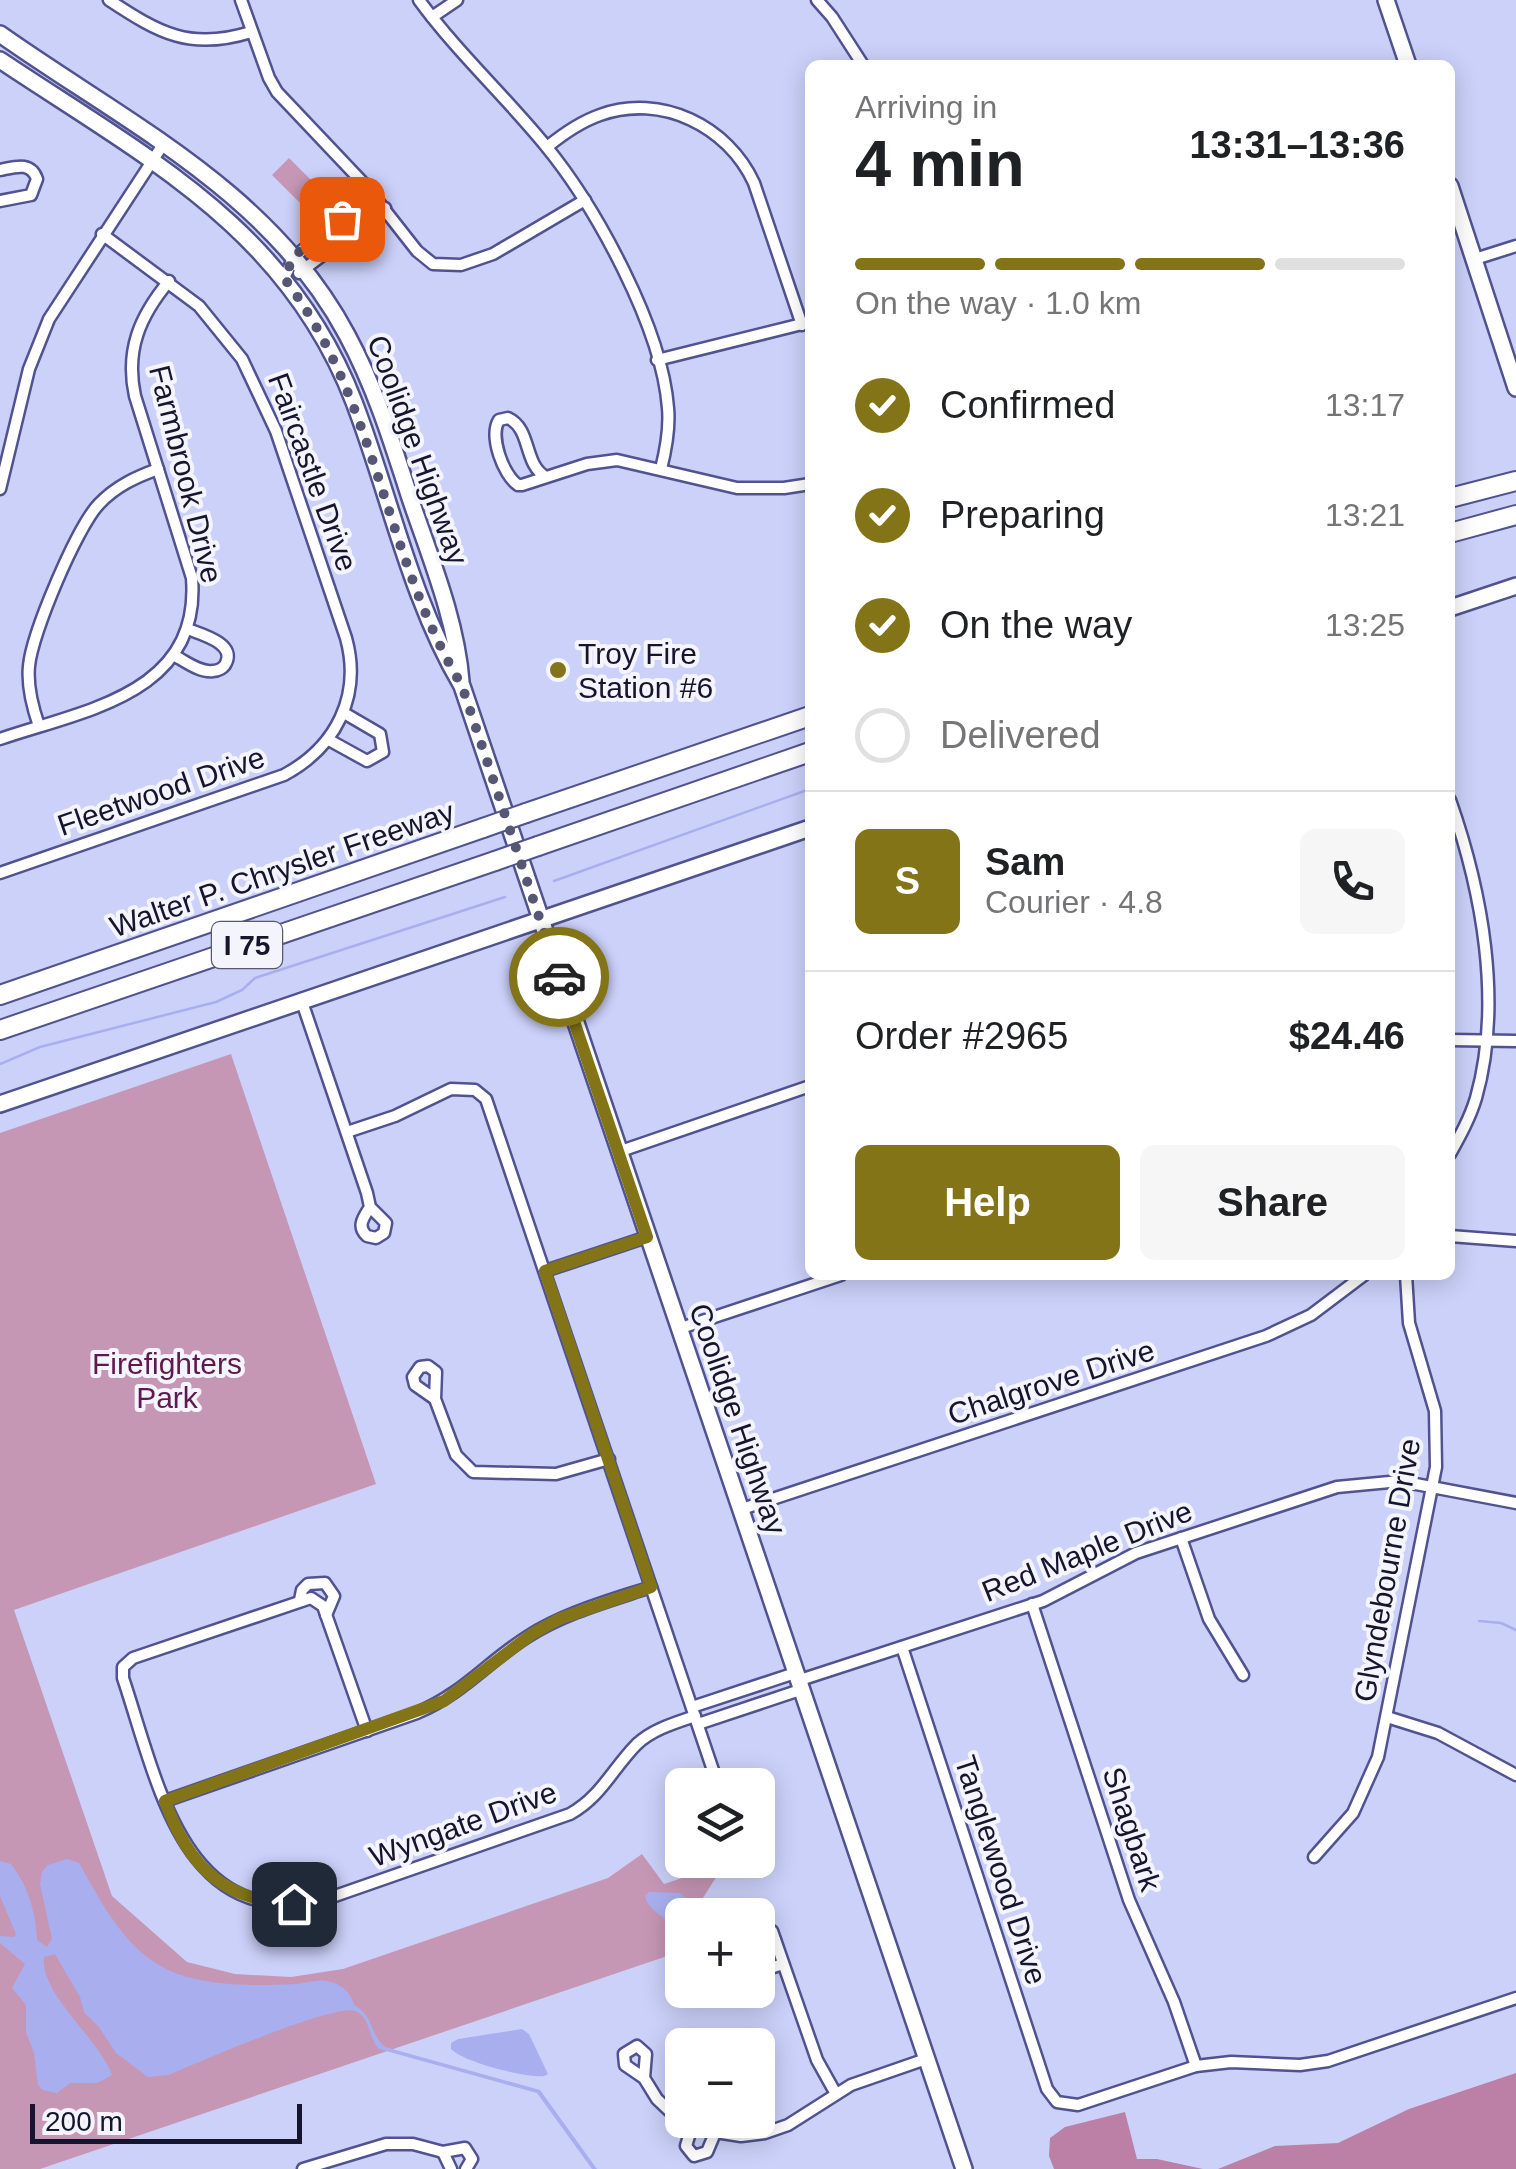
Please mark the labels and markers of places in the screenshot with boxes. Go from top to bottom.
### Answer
pin [300,177,385,262]
place label: Troy Fire Station #6 [578,637,713,704]
marker: Troy Fire Station #6 [547,659,569,681]
pin [252,1862,337,1947]

